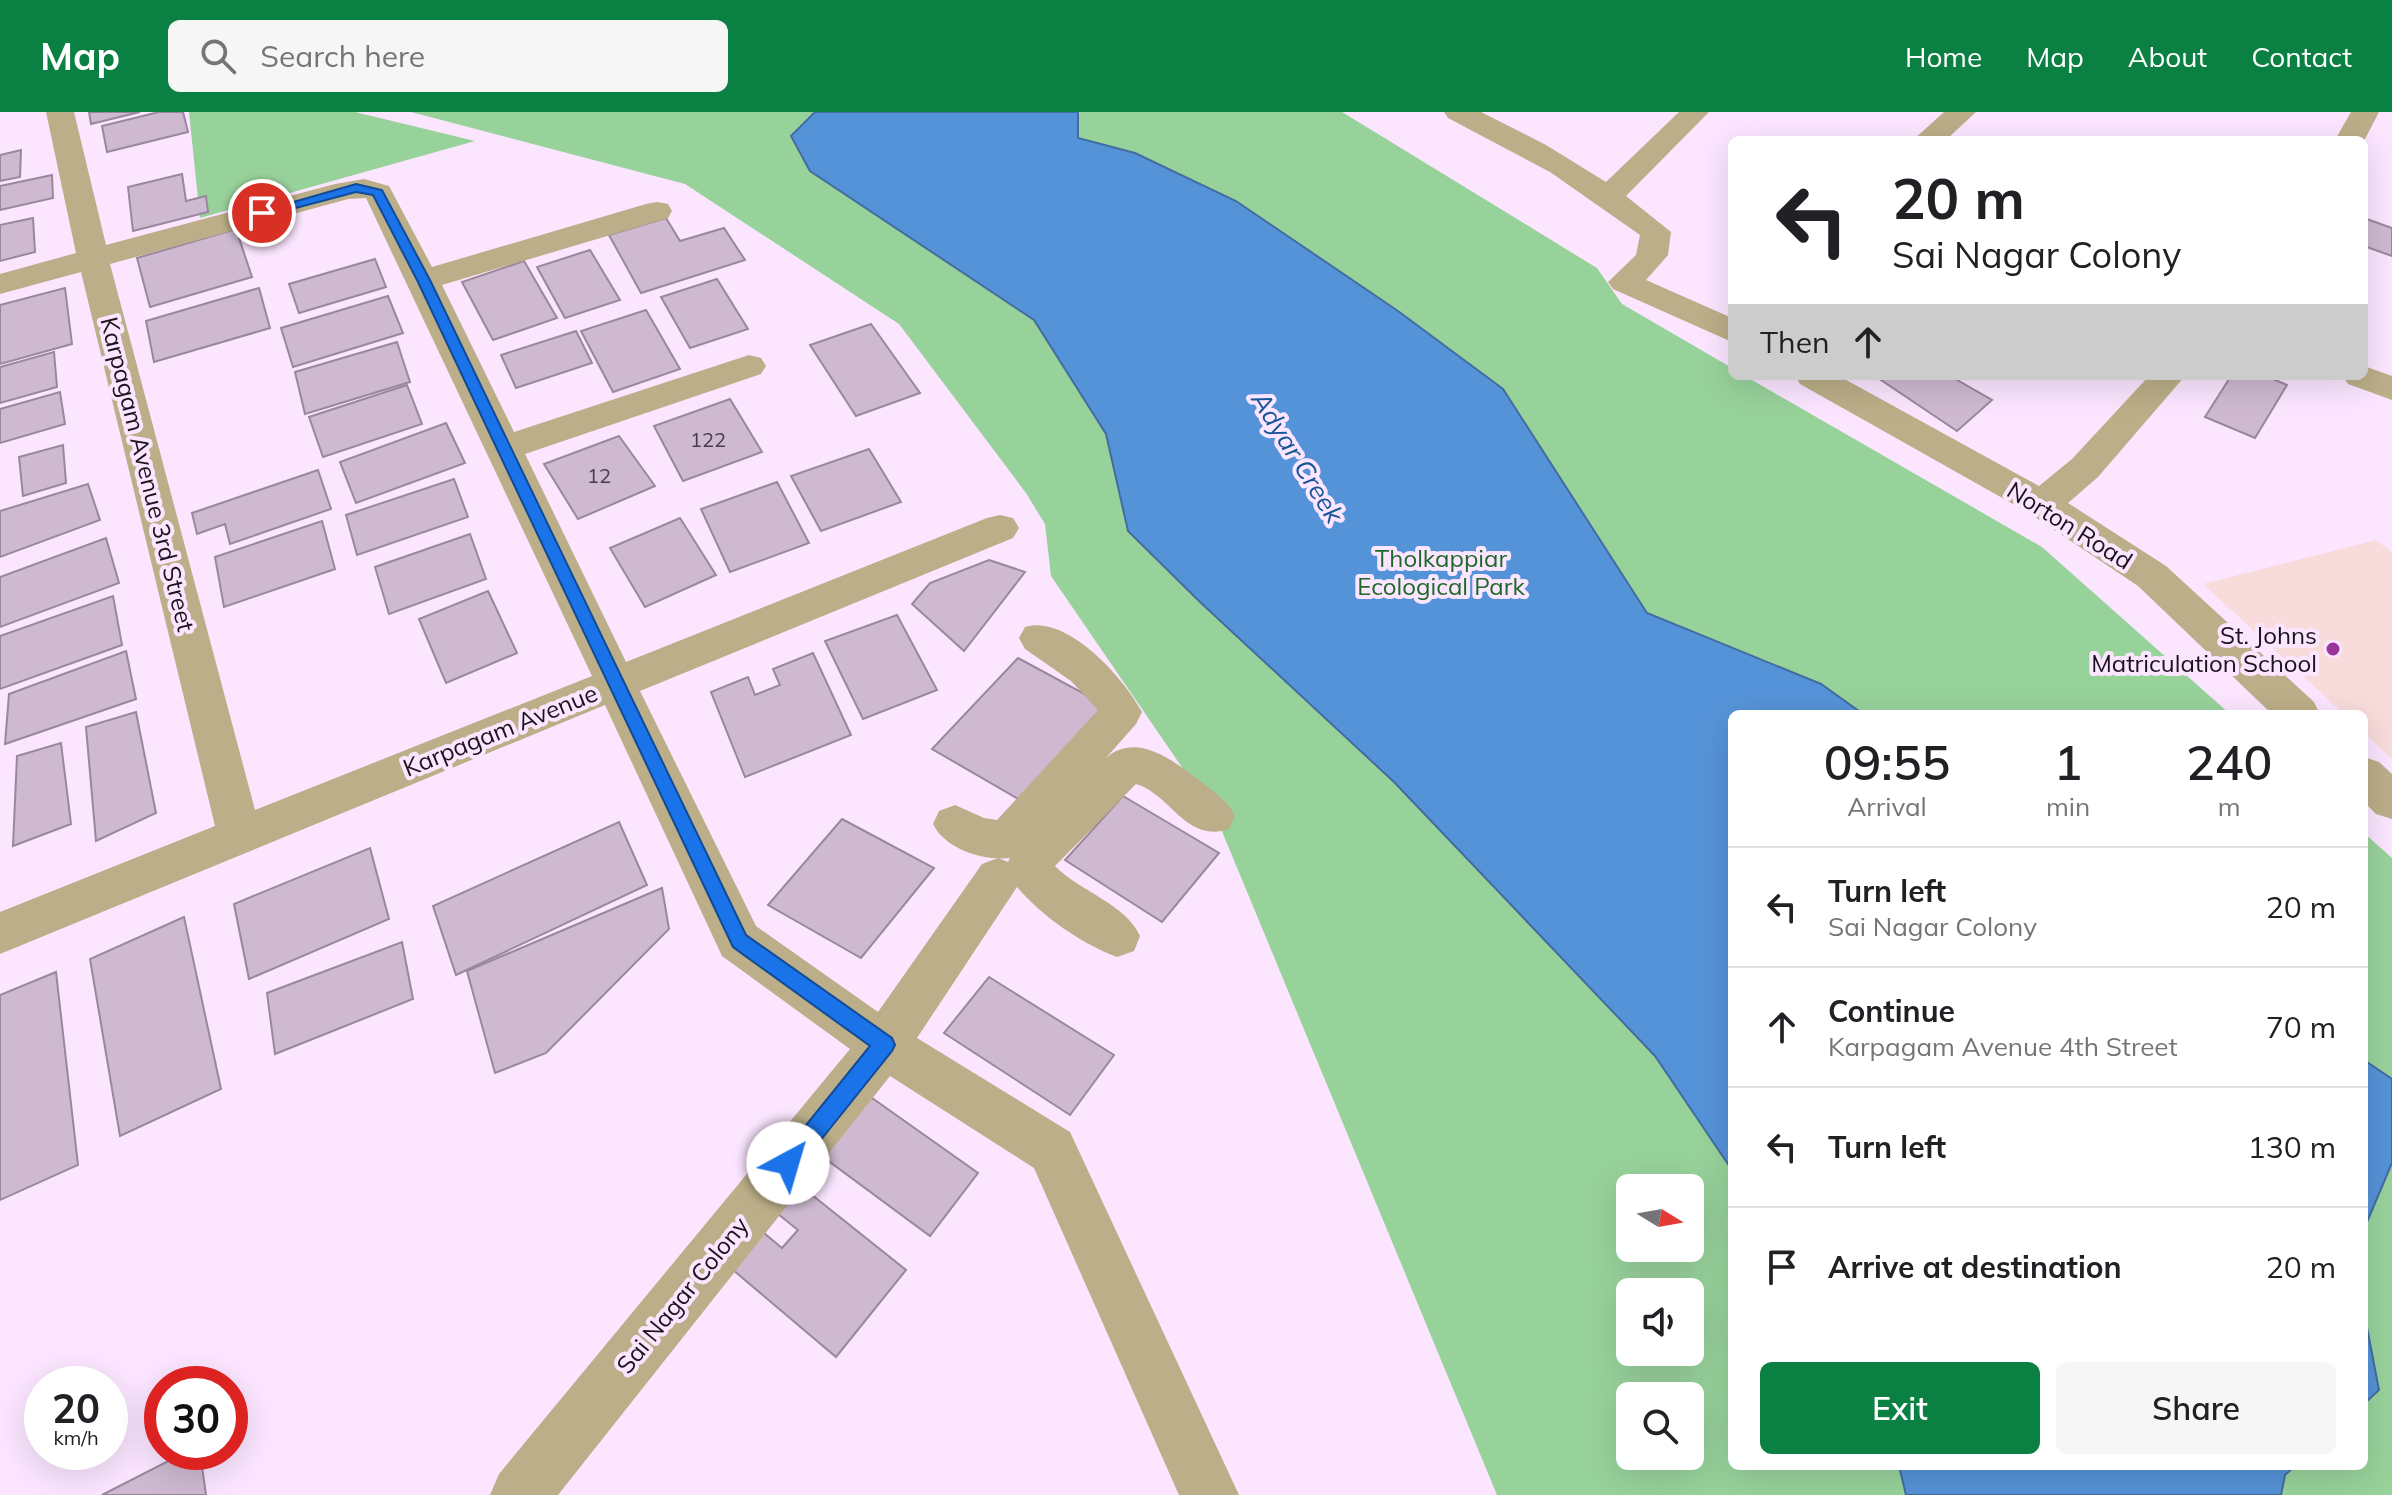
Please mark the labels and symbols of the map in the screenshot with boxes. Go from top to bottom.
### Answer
pin [228,179,296,247]
street label: Karpagam Avenue 3rd Street [94,314,202,634]
water label: Adyar Creek [1244,384,1352,529]
house number: 122 [690,427,726,452]
house number: 12 [587,463,611,488]
street label: Norton Road [2002,475,2138,575]
park label: Tholkappiar Ecological Park [1357,543,1525,601]
place label: St. Johns Matriculation School [2091,620,2317,678]
marker: St. Johns Matriculation School [2324,640,2342,658]
street label: Karpagam Avenue [398,677,602,783]
position arrow [746,1121,830,1205]
north arrow [1616,1174,1704,1262]
street label: Sai Nagar Colony [610,1210,755,1379]
speed limit sign: 30 [144,1366,248,1470]

